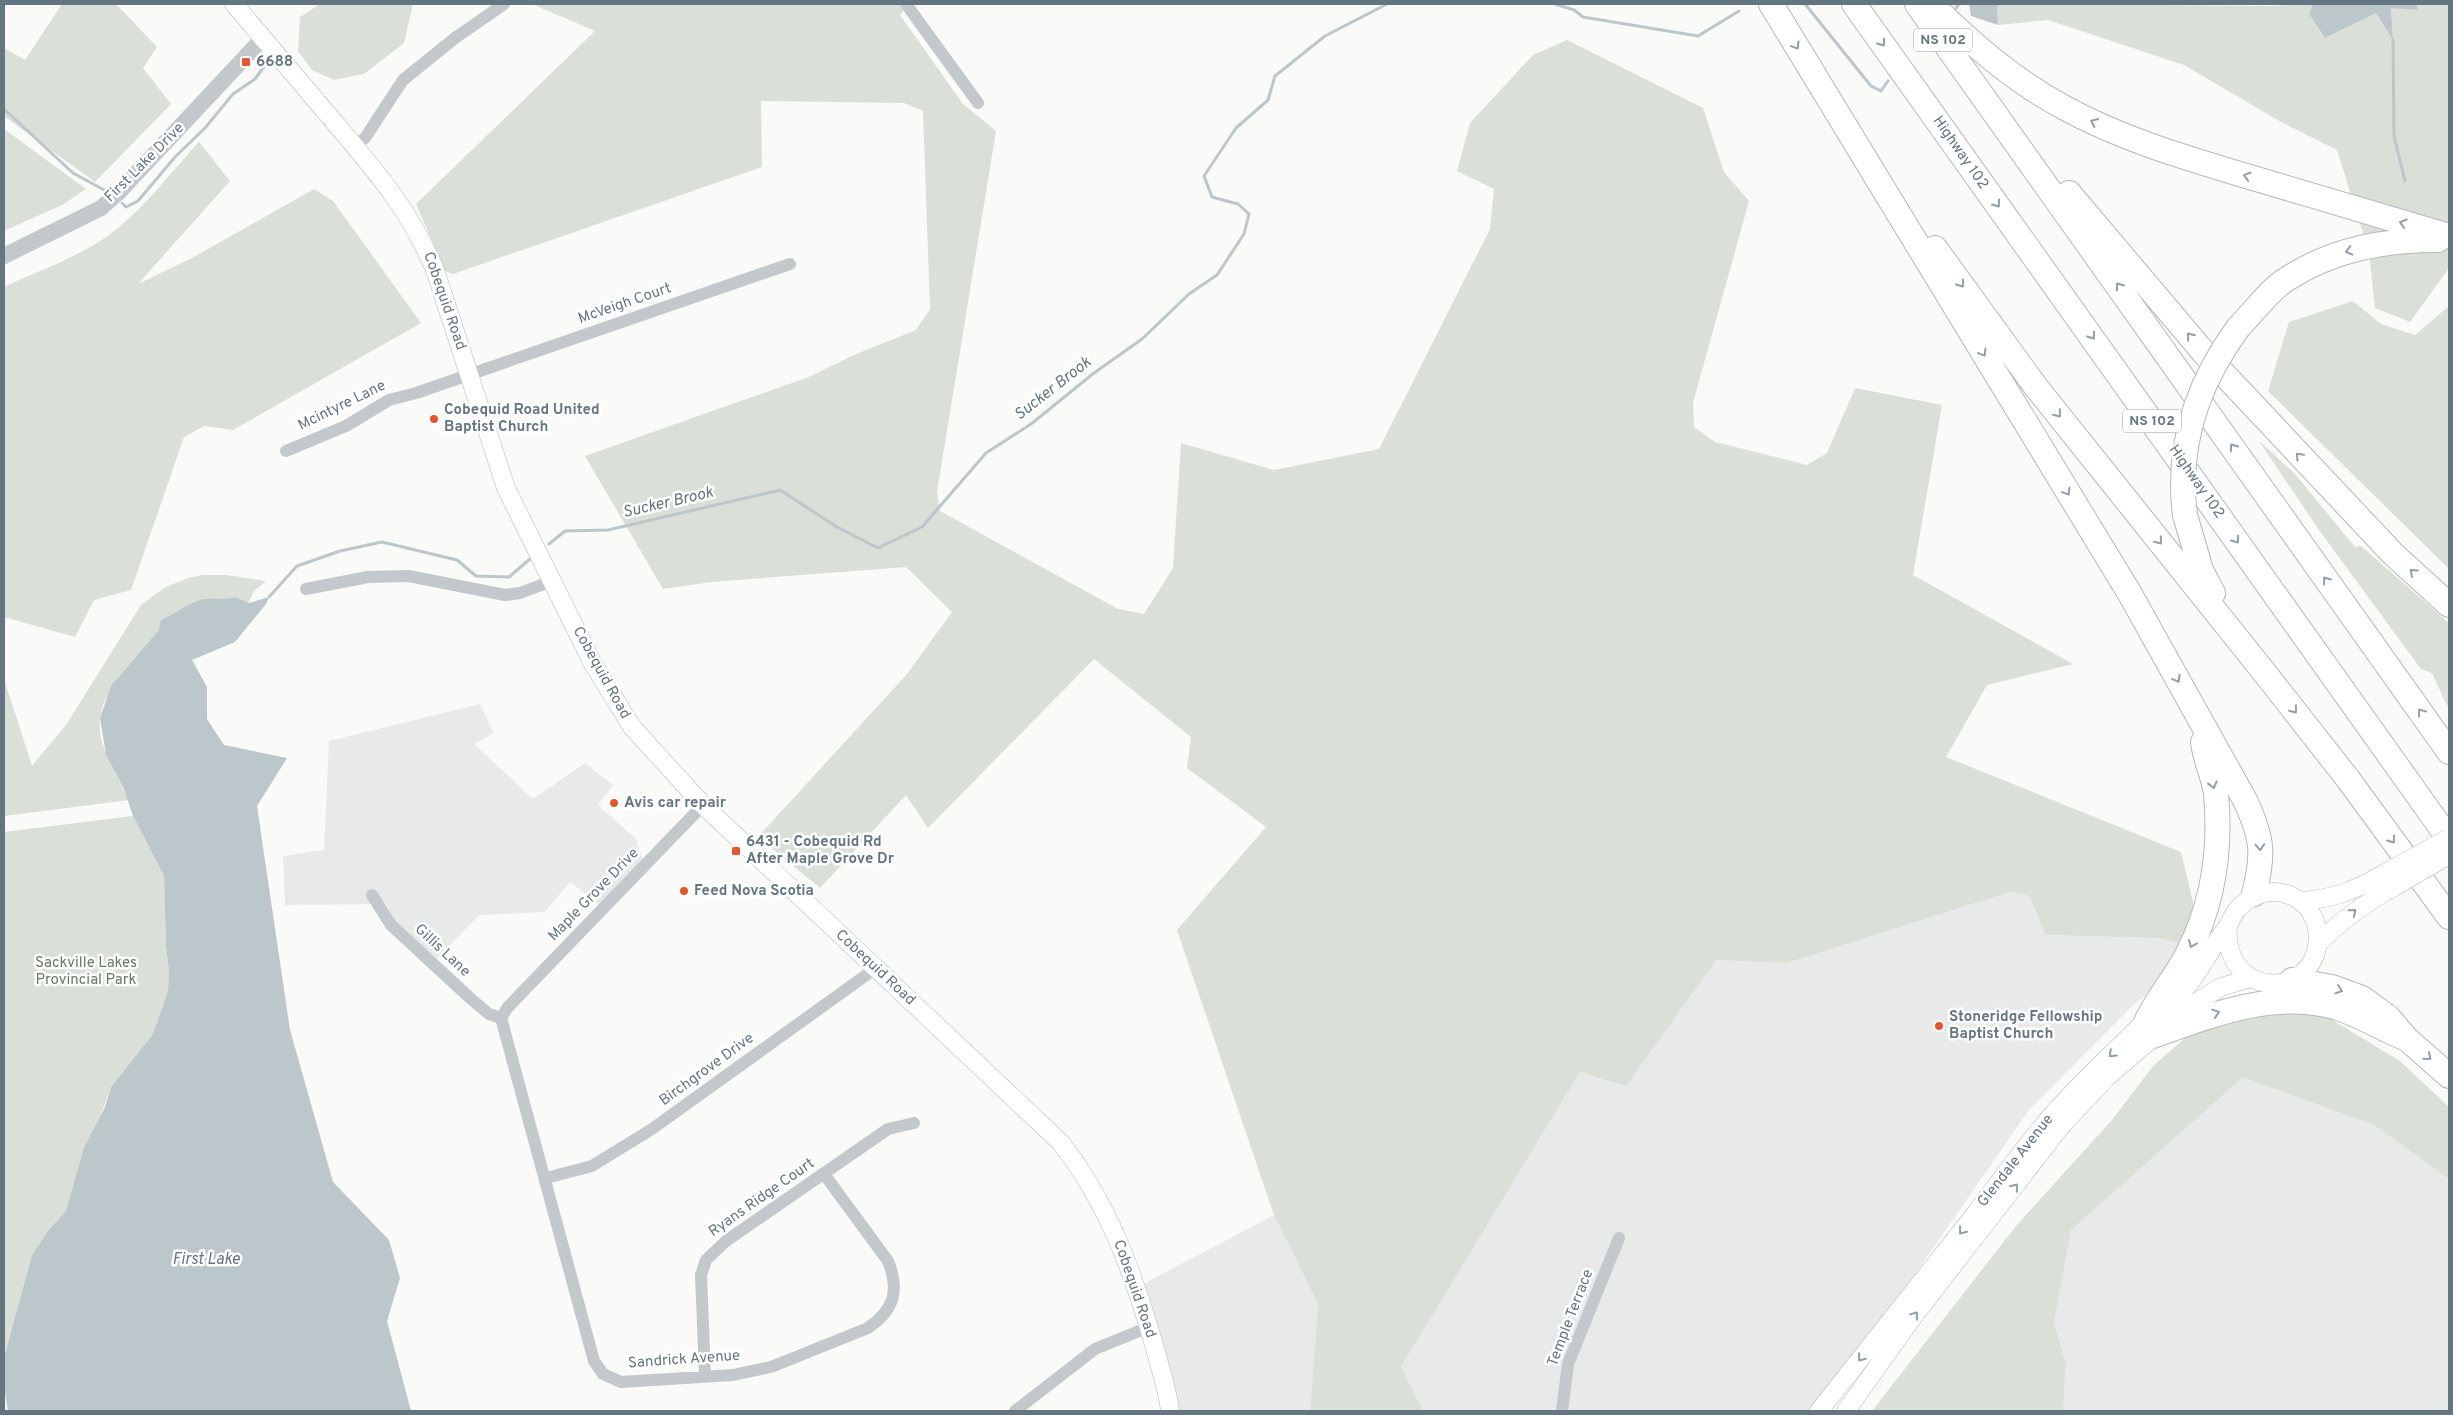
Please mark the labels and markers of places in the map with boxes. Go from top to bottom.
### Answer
place label: 6688 [256,53,293,72]
marker: 6688 [240,56,252,68]
place label: Cobequid Road United Baptist Church [444,401,600,437]
marker: Cobequid Road United Baptist Church [428,413,440,425]
place label: Avis car repair [624,794,727,813]
marker: Avis car repair [608,797,620,809]
place label: 6431 - Cobequid Rd After Maple Grove Dr [746,833,895,869]
marker: 6431 - Cobequid Rd After Maple Grove Dr [730,845,742,857]
place label: Feed Nova Scotia [694,882,814,901]
marker: Feed Nova Scotia [678,885,690,897]
place label: Stoneridge Fellowship Baptist Church [1949,1008,2103,1044]
marker: Stoneridge Fellowship Baptist Church [1933,1020,1945,1032]

